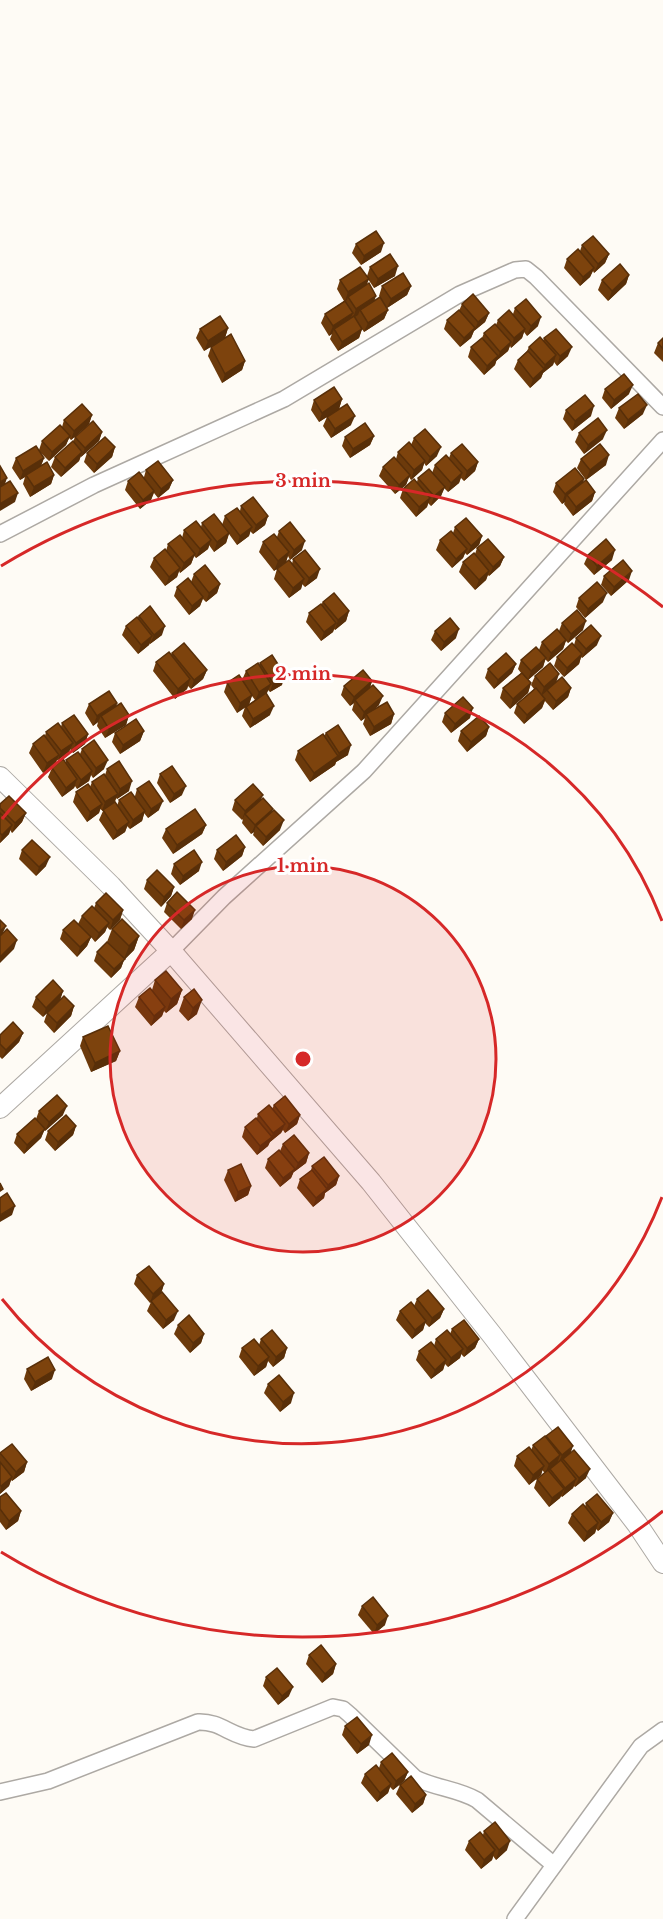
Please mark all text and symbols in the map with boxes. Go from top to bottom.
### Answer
text: 3 min [275,470,331,492]
text: 2 min [275,663,331,685]
text: 1 min [277,855,329,877]
centre of rings [293,1049,313,1069]

